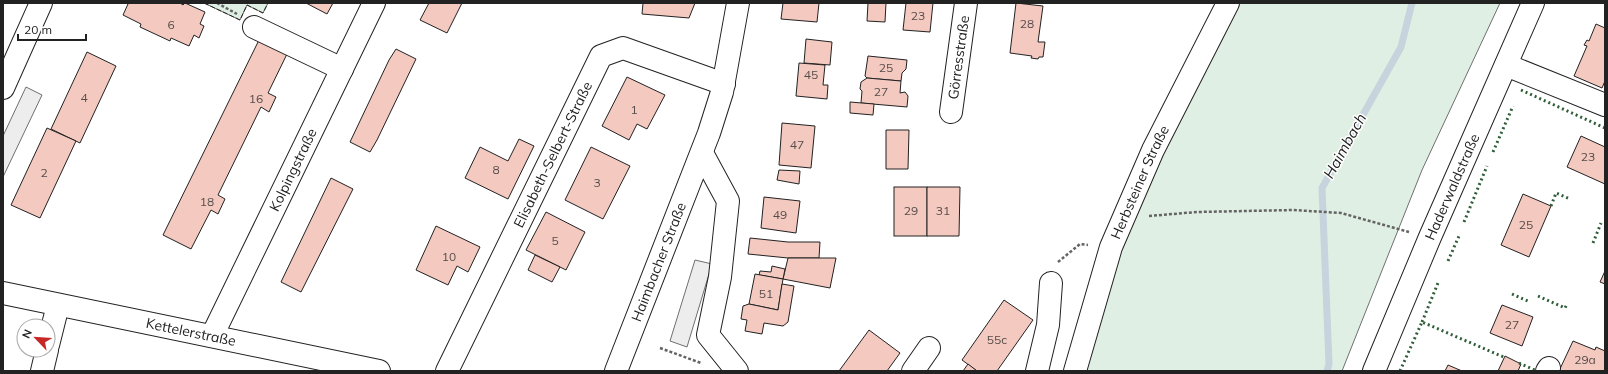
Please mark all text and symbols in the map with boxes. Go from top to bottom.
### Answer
house number: 23 [911,8,925,23]
street label: Görresstraße [944,14,973,101]
scale bar [18,16,86,42]
house number: 28 [1020,16,1034,31]
house number: 6 [167,17,175,32]
text: 20 m [24,22,52,37]
house number: 25 [879,60,893,75]
house number: 45 [804,67,818,82]
street label: Elisabeth-Selbert-Straße [510,78,596,230]
house number: 27 [874,84,888,99]
house number: 4 [80,90,88,105]
house number: 16 [249,91,263,106]
house number: 1 [630,102,638,117]
water label: Haimbach [1319,110,1370,182]
street label: Herbsteiner Straße [1107,122,1173,242]
street label: Kolpingstraße [265,125,321,214]
street label: Haderwaldstraße [1421,131,1483,243]
house number: 47 [790,137,804,152]
house number: 23 [1581,149,1595,164]
house number: 8 [492,162,500,177]
house number: 2 [40,165,48,180]
house number: 3 [593,175,601,190]
house number: 18 [200,194,214,209]
street label: Haimbacher Straße [627,200,690,324]
house number: 29 [904,203,918,218]
house number: 31 [936,203,950,218]
house number: 49 [773,207,787,222]
house number: 25 [1519,217,1533,232]
house number: 5 [551,233,559,248]
house number: 10 [442,249,456,264]
house number: 51 [759,286,773,301]
street label: Kettelerstraße [145,314,237,350]
house number: 27 [1505,317,1519,332]
north arrow [16,318,56,358]
text: N [19,327,35,340]
house number: 55c [987,332,1007,347]
house number: 29a [1574,352,1596,367]

